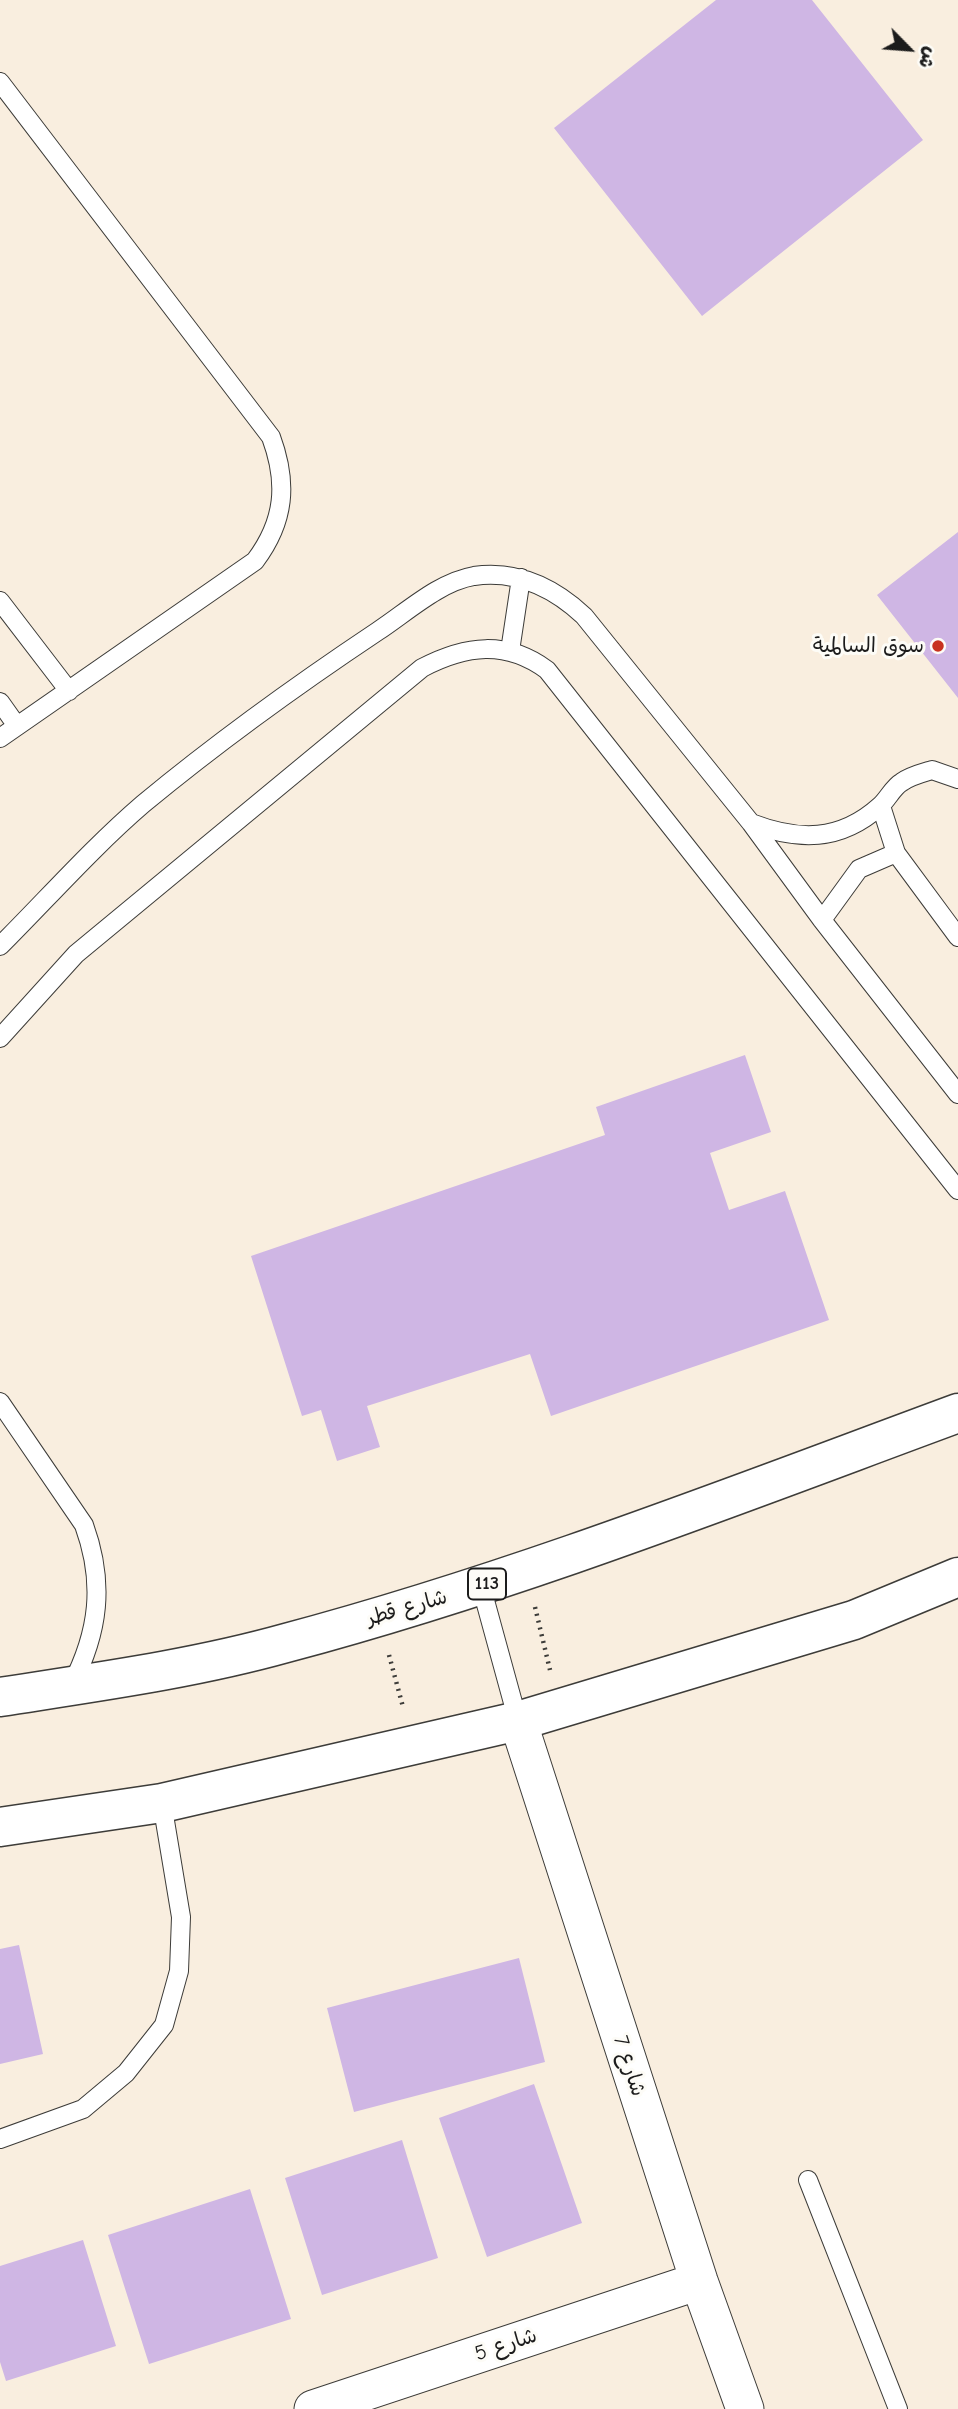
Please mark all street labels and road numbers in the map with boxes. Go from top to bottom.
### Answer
road number: 113 [468,1568,506,1600]
street label: شارع قطر [364,1585,450,1631]
street label: شارع 7 [607,2032,651,2100]
street label: شارع 5 [472,2323,540,2367]

